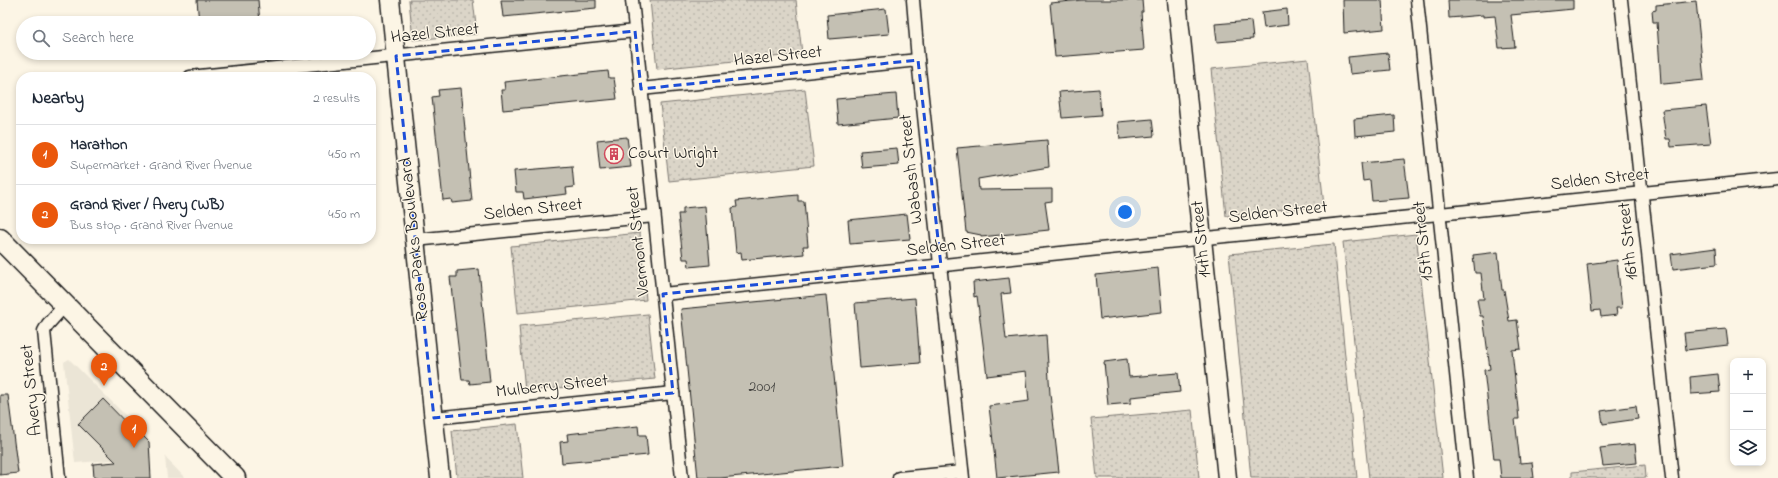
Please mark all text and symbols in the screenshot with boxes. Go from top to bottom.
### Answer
search box [16,16,376,60]
street label: Hazel Street [390,16,480,52]
icon: search [30,27,52,49]
text: Search here [62,27,134,49]
street label: Hazel Street [733,39,823,75]
text: Nearby [32,86,84,111]
text: 2 results [313,89,360,108]
street label: Wabash Street [893,113,931,225]
text: Marathon [70,134,127,156]
place label: Court Wright [628,141,718,168]
building icon: Court Wright [603,143,625,165]
text: 1 [43,145,47,164]
text: 450 m [328,145,360,164]
text: Supermarket · Grand River Avenue [70,156,252,175]
street label: Rosa Parks Boulevard [393,156,437,322]
street label: Selden Street [1549,162,1651,198]
street label: Vermont Street [620,185,658,298]
street label: Selden Street [482,192,584,228]
text: Grand River / Avery (WB) [70,194,224,216]
street label: Selden Street [1227,195,1329,231]
street label: 14th Street [1185,199,1219,279]
street label: 15th Street [1407,200,1441,282]
street label: 16th Street [1612,201,1646,281]
your location [1115,202,1135,222]
text: 2 [42,205,48,224]
text: 450 m [328,205,360,224]
text: Bus stop · Grand River Avenue [70,216,233,235]
street label: Selden Street [905,228,1007,264]
street label: Avery Street [14,343,50,437]
pin: 2 [91,353,117,386]
map controls [1730,358,1766,466]
button: + [1730,358,1766,394]
street label: Mulberry Street [495,368,609,406]
house number: 2001 [749,375,775,399]
button: − [1730,394,1766,430]
pin: 1 [121,415,147,448]
button: layers [1730,430,1766,466]

